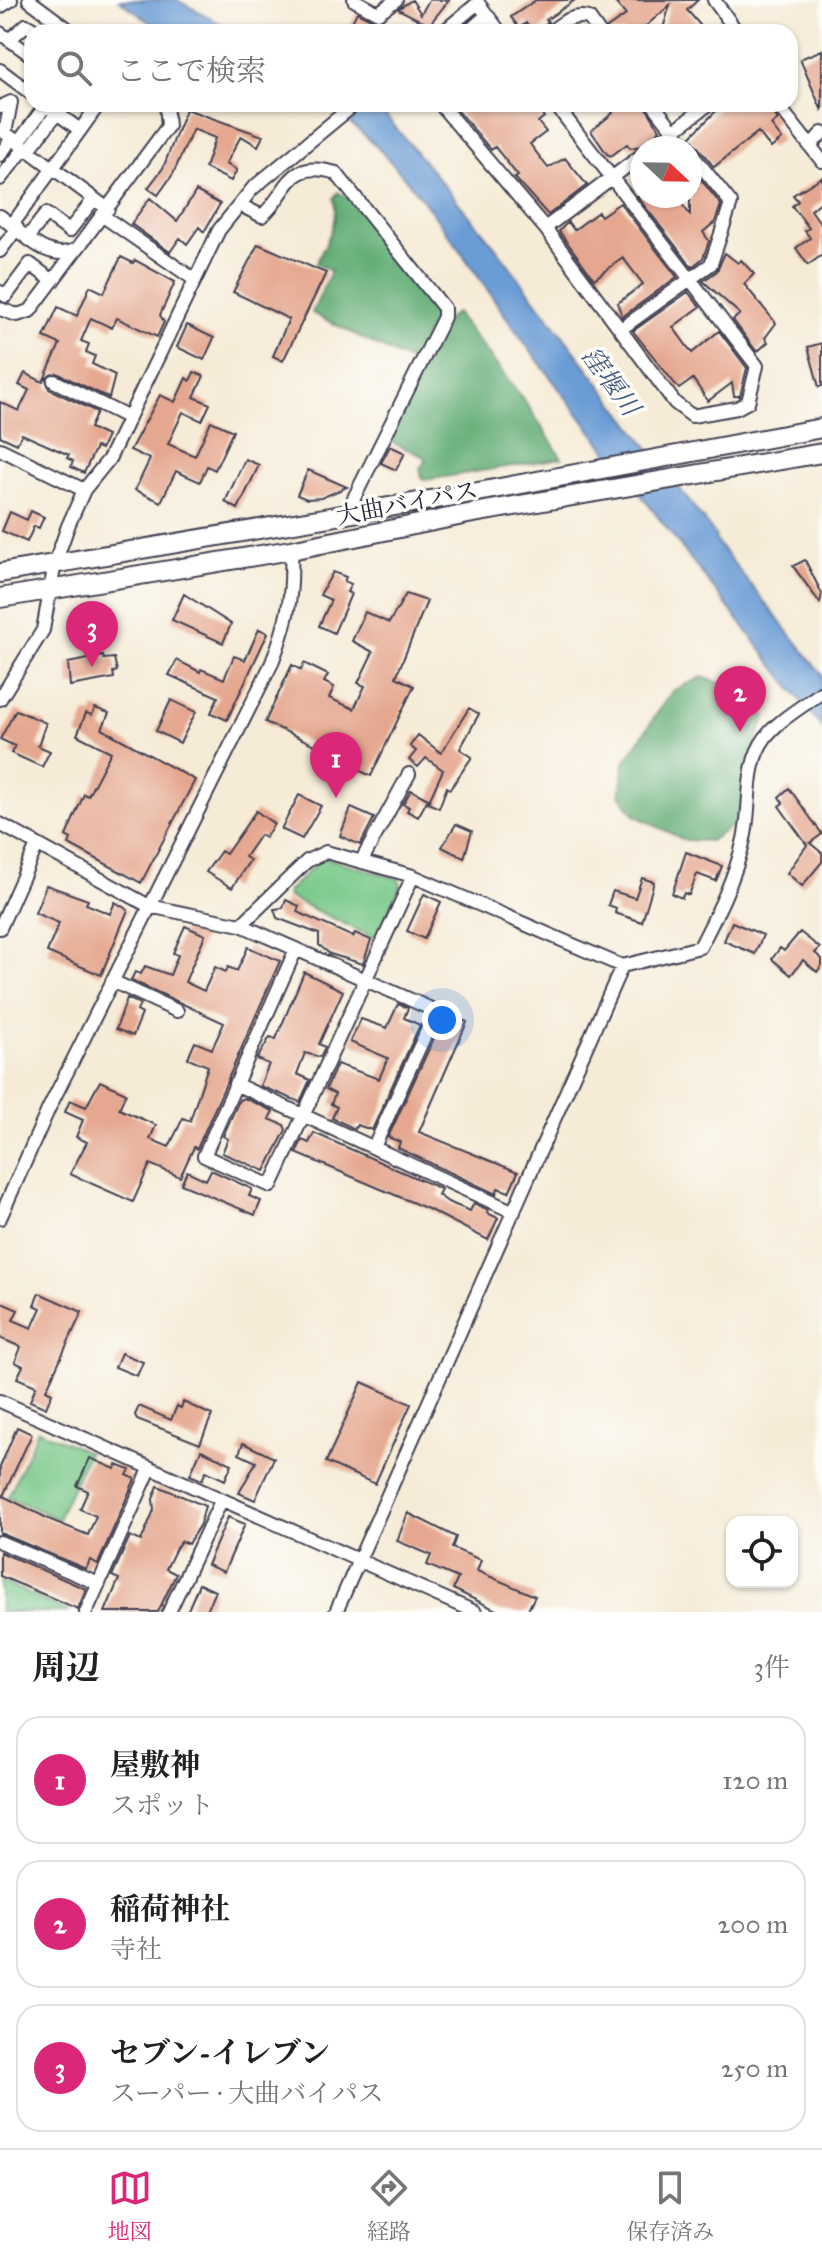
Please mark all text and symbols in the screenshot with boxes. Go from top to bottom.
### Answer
search box [24,24,798,112]
icon: search [52,46,96,90]
text: ここで検索 [116,53,266,89]
north arrow [630,136,702,208]
water label: 窪堰川 [575,340,649,424]
street label: 大曲バイパス [334,475,480,531]
pin: 3 [66,601,118,667]
pin: 2 [714,666,766,732]
pin: 1 [310,732,362,798]
your location [422,1000,462,1040]
map controls [726,1516,798,1588]
button: locate [726,1516,798,1588]
text: 周辺 [32,1647,100,1688]
text: 3件 [754,1651,790,1683]
text: 屋敷神 [110,1747,200,1783]
text: 1 [55,1764,65,1796]
text: 120 m [722,1764,788,1796]
text: スポット [110,1789,214,1821]
text: 稲荷神社 [110,1891,230,1927]
text: 2 [54,1908,66,1940]
text: 200 m [717,1908,788,1940]
text: 寺社 [110,1933,162,1965]
text: セブン-イレブン [110,2035,330,2071]
text: 3 [55,2052,65,2084]
text: 250 m [721,2052,788,2084]
text: スーパー · 大曲バイパス [110,2077,384,2109]
tab: 地図 [108,2166,152,2245]
tab: 経路 [367,2166,411,2245]
tab: 保存済み [626,2166,714,2245]

